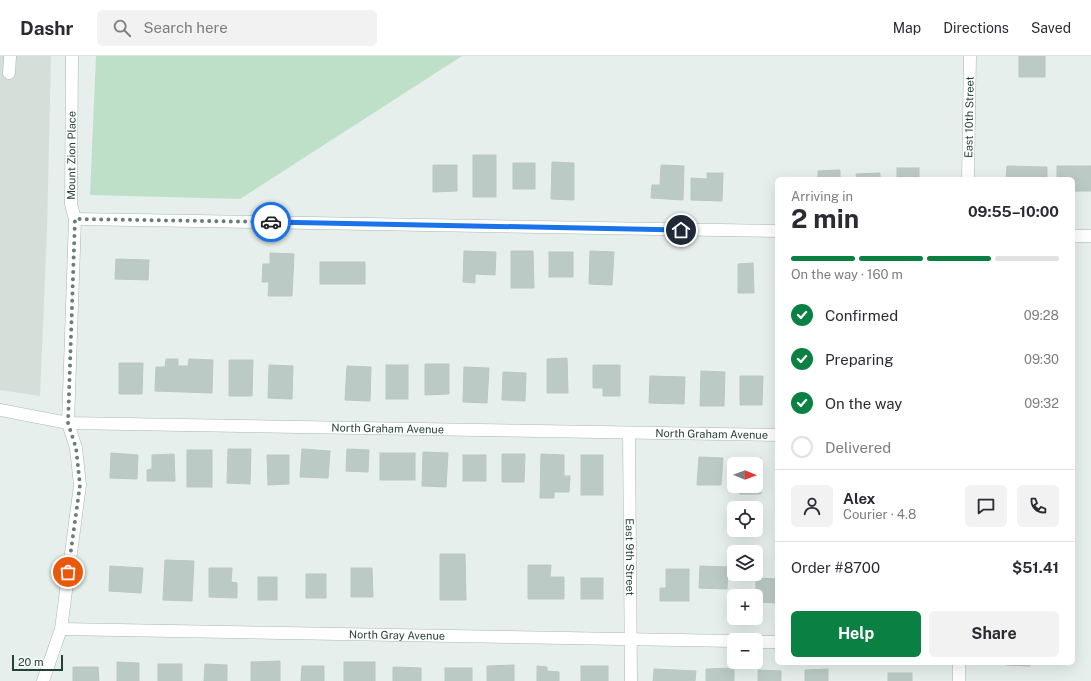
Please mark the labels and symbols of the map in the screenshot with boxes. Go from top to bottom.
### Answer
street label: East 10th Street [962,76,976,158]
street label: Mount Zion Place [65,111,78,200]
courier [251,202,291,242]
pin [664,213,698,247]
street label: North Graham Avenue [331,421,444,435]
street label: North Graham Avenue [655,427,768,441]
north arrow [727,457,763,493]
street label: East 9th Street [624,518,636,596]
pin [51,555,85,589]
street label: North Gray Avenue [349,628,445,642]
scale bar [12,653,63,672]

